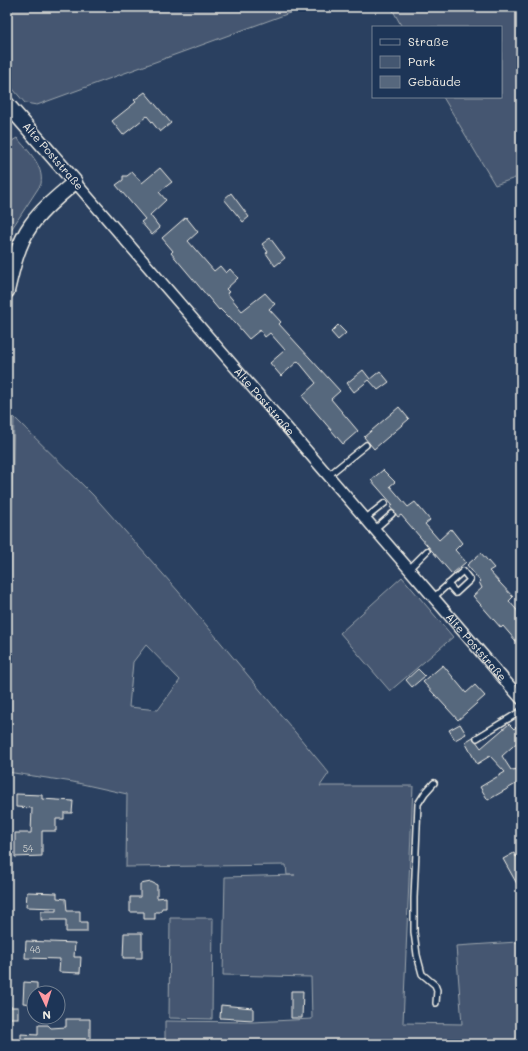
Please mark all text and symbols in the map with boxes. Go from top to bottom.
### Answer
legend [372,26,502,98]
text: Straße [408,33,449,49]
text: Park [408,53,435,69]
text: Gebäude [408,73,461,89]
street label: Alte Poststraße [20,119,87,193]
street label: Alte Poststraße [231,364,299,439]
street label: Alte Poststraße [443,609,510,684]
house number: 54 [23,843,34,854]
house number: 48 [30,944,41,955]
north arrow [26,985,66,1025]
text: N [42,1008,51,1023]

